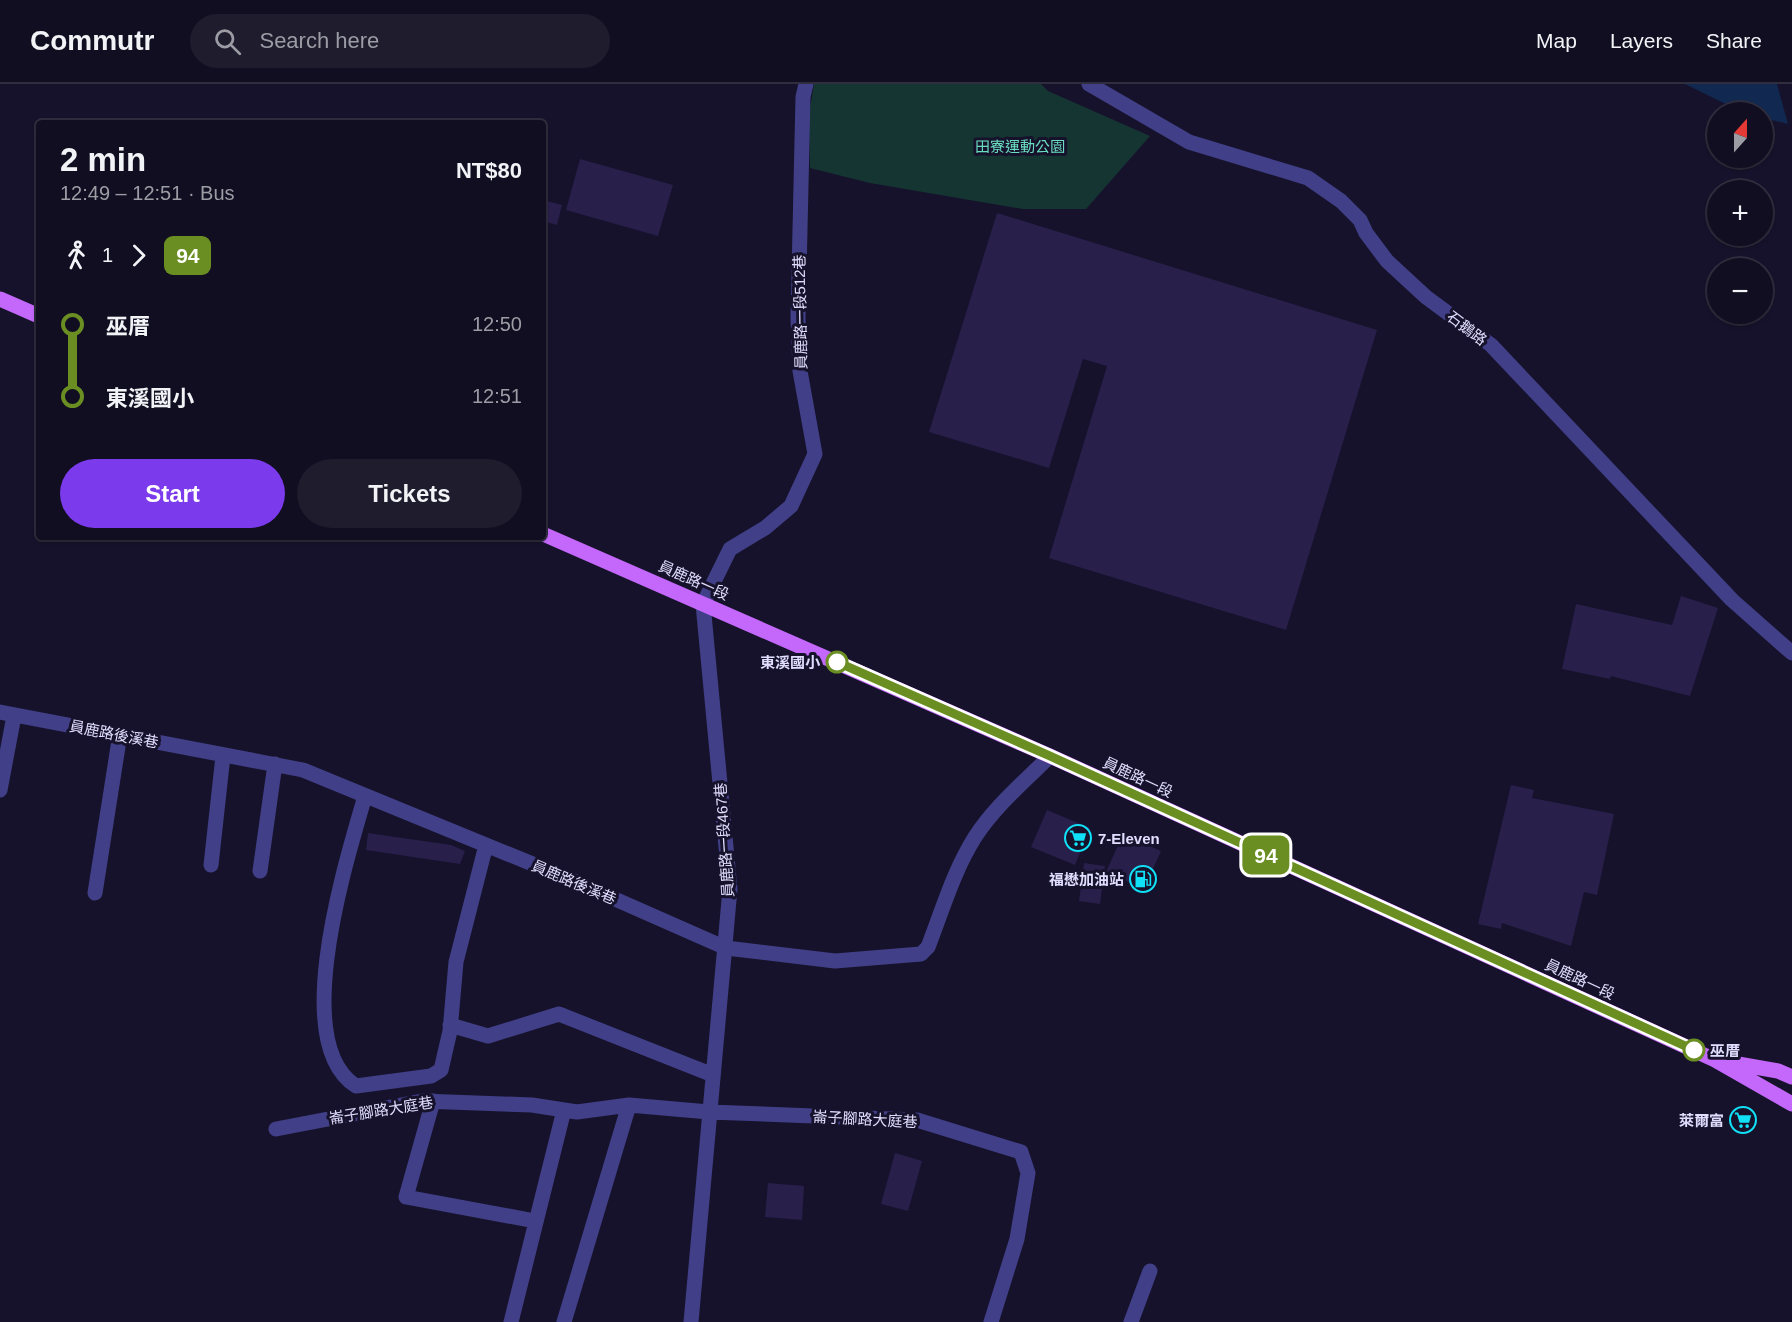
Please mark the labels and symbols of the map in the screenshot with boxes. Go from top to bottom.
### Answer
north arrow [1707,102,1773,168]
park label: 田寮運動公園 [975,138,1065,155]
street label: 員鹿路一段512巷 [790,254,810,370]
street label: 石鵝路 [1444,308,1490,348]
street label: 員鹿路一段 [656,557,732,603]
marker: 東溪國小 [826,651,848,673]
place label: 東溪國小 [760,654,821,671]
street label: 員鹿路後溪巷 [68,717,160,751]
street label: 員鹿路一段 [1100,753,1176,801]
street label: 員鹿路一段467巷 [712,782,736,898]
supermarket icon: 7-Eleven [1063,823,1093,853]
place label: 7-Eleven [1098,830,1160,847]
line badge: 94 [1239,836,1293,874]
street label: 員鹿路後溪巷 [529,857,619,907]
fuel station icon: 福懋加油站 [1128,864,1158,894]
place label: 福懋加油站 [1049,871,1124,888]
street label: 員鹿路一段 [1542,955,1618,1003]
marker: 巫厝 [1683,1039,1705,1061]
place label: 巫厝 [1710,1042,1740,1059]
street label: 崙子腳路大庭巷 [328,1093,434,1127]
supermarket icon: 萊爾富 [1728,1105,1758,1135]
street label: 崙子腳路大庭巷 [812,1108,918,1130]
place label: 萊爾富 [1679,1112,1724,1129]

